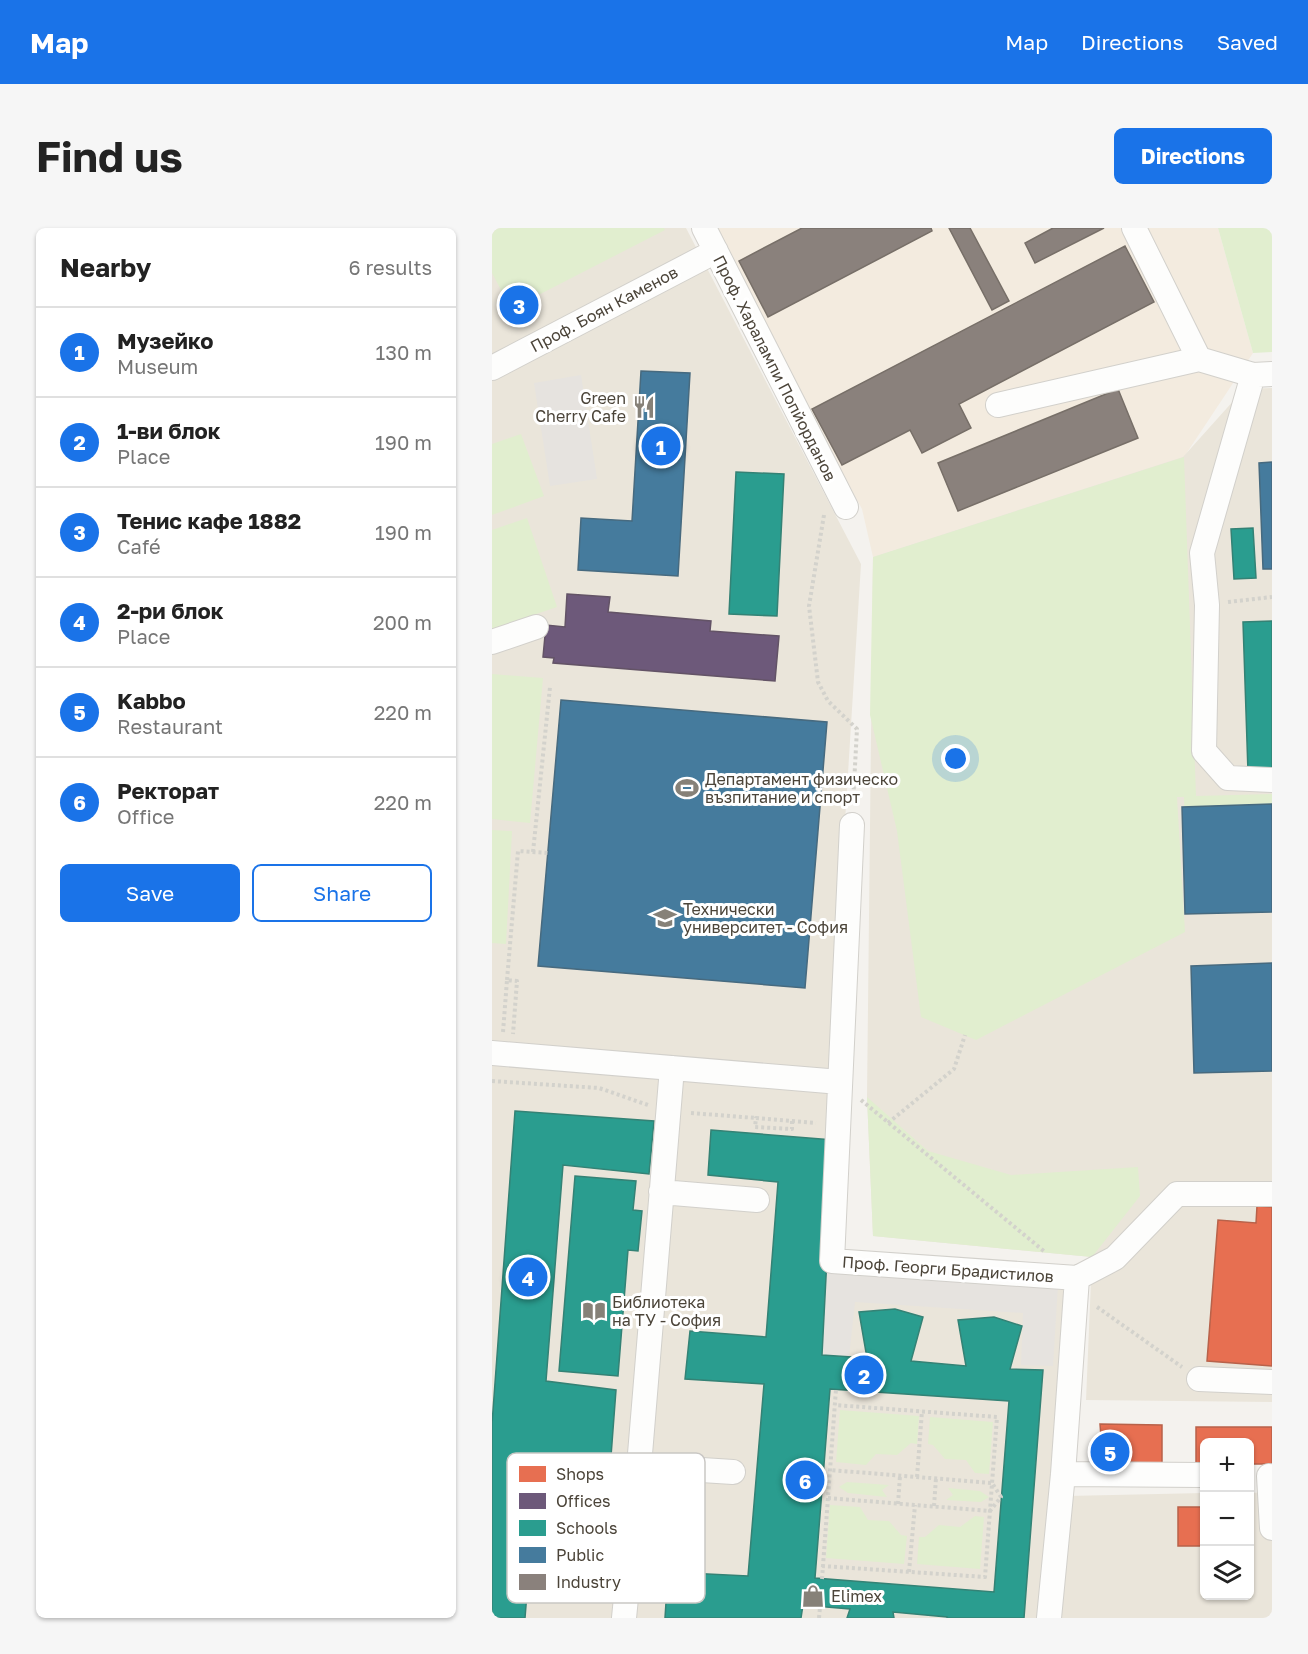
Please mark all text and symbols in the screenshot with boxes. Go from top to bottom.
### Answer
text: Map [30,26,88,59]
text: Map [1005,29,1048,55]
text: Directions [1081,29,1184,55]
text: Saved [1217,29,1278,55]
button: Directions [1114,128,1272,184]
text: Find us [36,131,183,181]
text: Nearby [60,252,151,283]
street label: Проф. Харалампи Попйорданов [709,252,841,484]
text: 6 results [348,255,432,279]
street label: Проф. Боян Каменов [527,262,681,356]
pin: 3 [500,282,538,328]
text: Музейко [117,327,214,354]
text: 1 [74,340,85,364]
text: 130 m [376,340,432,364]
text: Museum [117,354,198,378]
place label: Green Cherry Cafe [535,388,626,426]
restaurant icon: Green Cherry Cafe [631,394,657,420]
text: 1-ви блок [117,417,221,444]
pin: 1 [642,424,680,468]
text: 2 [73,430,86,454]
text: 190 m [375,430,432,454]
text: Place [117,444,170,468]
text: Тенис кафе 1882 [117,507,301,534]
text: 3 [73,520,86,544]
text: 190 m [375,520,432,544]
text: Café [117,534,161,558]
text: 2-ри блок [117,597,223,624]
text: 4 [73,610,86,634]
text: 200 m [373,610,432,634]
text: Place [117,624,170,648]
text: Kabbo [117,687,186,714]
text: 5 [73,700,86,724]
text: 220 m [374,700,432,724]
text: Restaurant [117,714,223,738]
your location [941,744,970,773]
place label: Департамент физическо възпитание и спорт [705,769,898,807]
sports icon: Департамент физическо възпитание и спорт [674,775,700,801]
text: Ректорат [117,777,219,804]
text: 6 [73,790,86,814]
text: 220 m [374,790,432,814]
text: Office [117,804,174,828]
button: Save [60,864,240,922]
button: Share [252,864,432,922]
place label: Технически университет - София [683,899,848,937]
school or university icon: Технически университет - София [652,905,678,931]
street label: Проф. Георги Брадистилов [842,1252,1054,1286]
pin: 4 [508,1254,548,1300]
place label: Библиотека на ТУ - София [612,1292,721,1330]
library icon: Библиотека на ТУ - София [581,1298,607,1324]
pin: 2 [844,1352,884,1398]
pin: 5 [1090,1430,1130,1474]
map controls [1200,1438,1254,1600]
button: + [1200,1438,1254,1492]
legend [507,1453,705,1603]
pin: 6 [786,1458,824,1502]
text: Shops [556,1464,604,1484]
text: Offices [556,1491,610,1511]
button: − [1200,1492,1254,1546]
text: Schools [556,1518,618,1538]
text: Public [556,1545,604,1565]
button: layers [1200,1546,1254,1600]
text: Industry [556,1572,621,1592]
shop icon: Elimex [800,1583,826,1609]
place label: Elimex [831,1586,882,1606]

